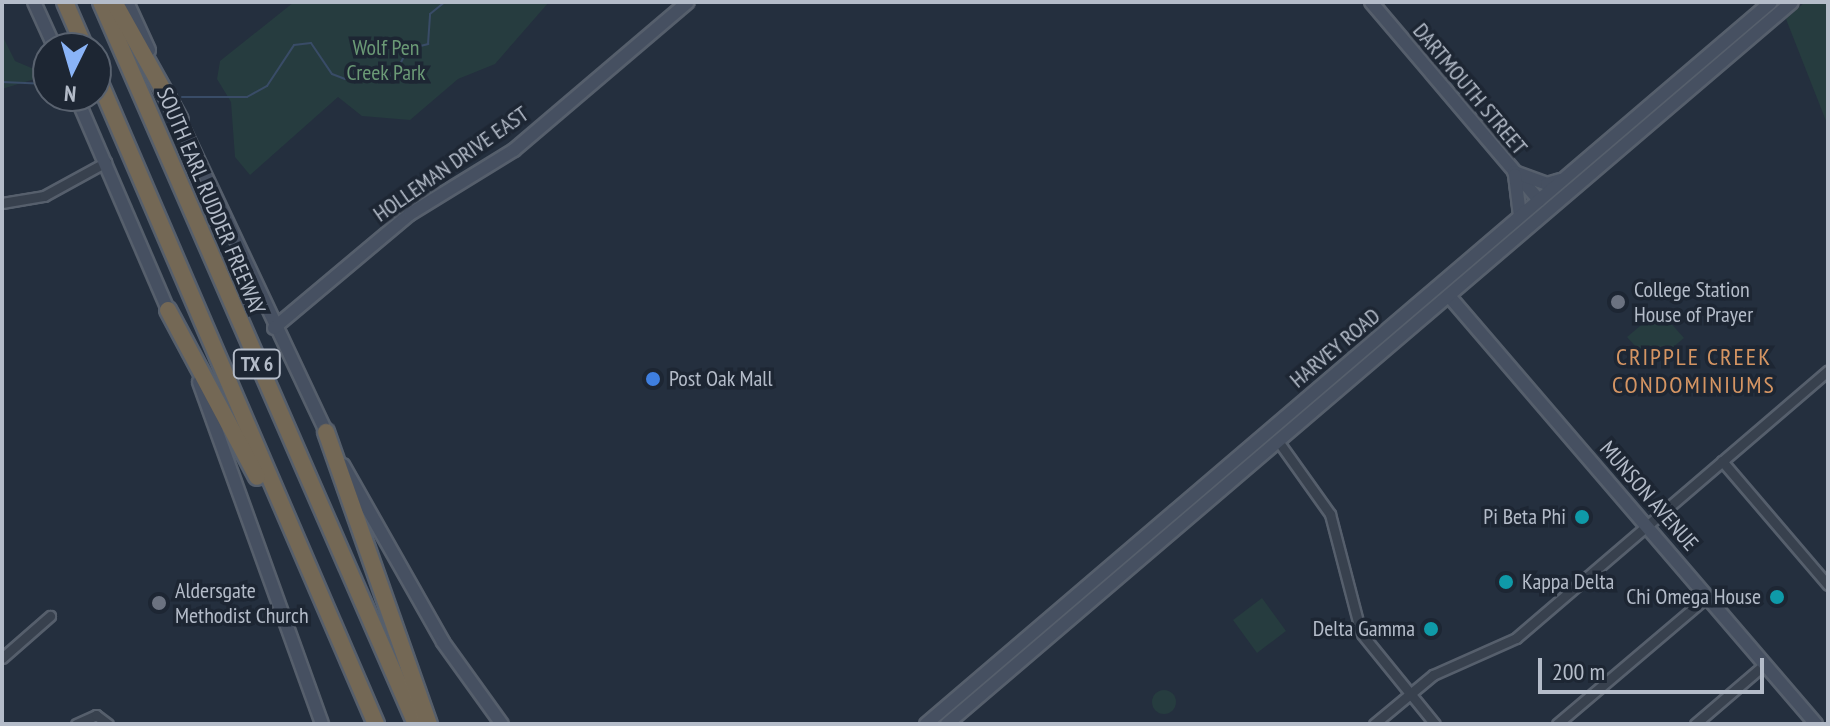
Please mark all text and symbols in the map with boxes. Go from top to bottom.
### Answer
street label: DARTMOUTH STREET [1407,18,1533,160]
north arrow [32,32,112,112]
park label: Wolf Pen Creek Park [346,34,426,86]
text: N [63,79,77,108]
street label: SOUTH EARL RUDDER FREEWAY [151,83,271,319]
street label: HOLLEMAN DRIVE EAST [368,101,534,227]
place label: College Station House of Prayer [1634,276,1753,328]
marker: College Station House of Prayer [1609,293,1627,311]
street label: HARVEY ROAD [1284,303,1386,393]
district label: CRIPPLE CREEK CONDOMINIUMS [1612,343,1776,399]
road number: TX 6 [231,348,283,380]
place label: Post Oak Mall [669,366,773,392]
marker: Post Oak Mall [644,370,662,388]
street label: MUNSON AVENUE [1594,436,1704,556]
place label: Pi Beta Phi [1483,504,1566,530]
marker: Pi Beta Phi [1573,508,1591,526]
place label: Kappa Delta [1522,569,1614,595]
marker: Kappa Delta [1497,573,1515,591]
place label: Aldersgate Methodist Church [175,577,309,628]
place label: Chi Omega House [1626,584,1761,610]
marker: Chi Omega House [1768,588,1786,606]
marker: Aldersgate Methodist Church [150,594,168,612]
place label: Delta Gamma [1313,616,1415,642]
marker: Delta Gamma [1422,620,1440,638]
scale bar [1542,642,1768,692]
text: 200 m [1552,656,1605,687]

